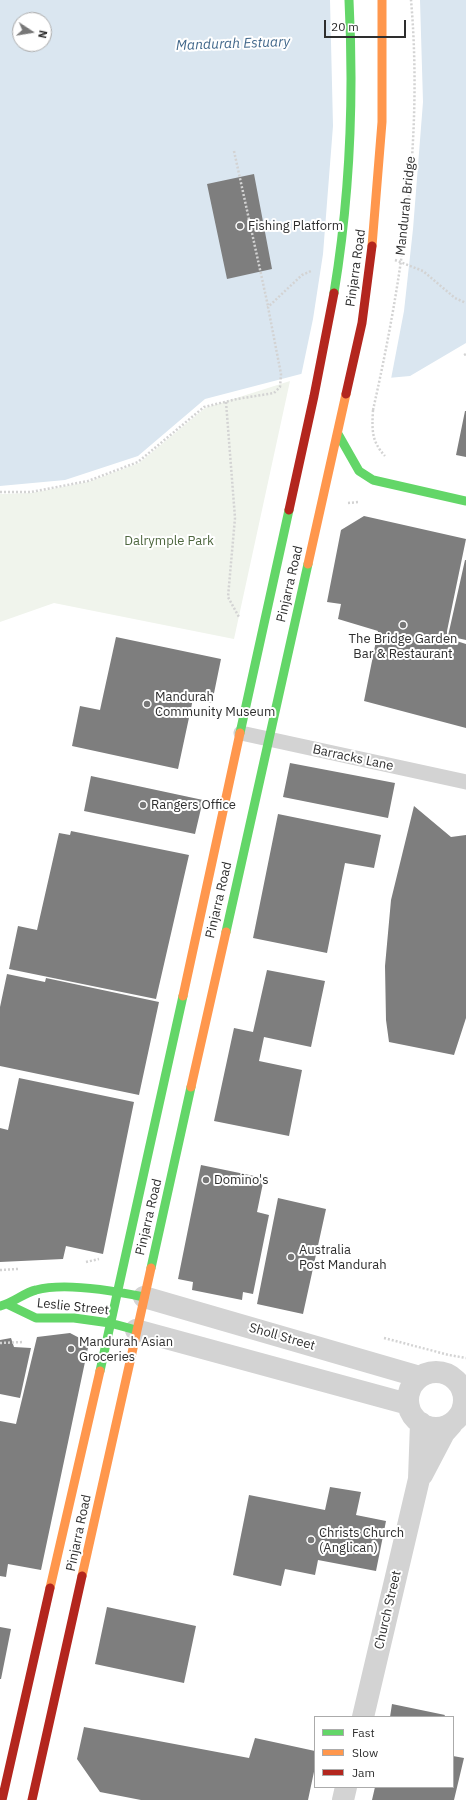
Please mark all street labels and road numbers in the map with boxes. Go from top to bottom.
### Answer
street label: Mandurah Bridge [393,156,419,256]
street label: Pinjarra Road [343,228,369,308]
street label: Pinjarra Road [274,544,306,624]
street label: Barracks Lane [311,742,395,774]
street label: Pinjarra Road [203,860,235,940]
street label: Pinjarra Road [133,1177,165,1257]
street label: Leslie Street [36,1295,110,1319]
street label: Sholl Street [247,1320,317,1354]
street label: Pinjarra Road [63,1493,95,1573]
street label: Church Street [371,1569,405,1651]

